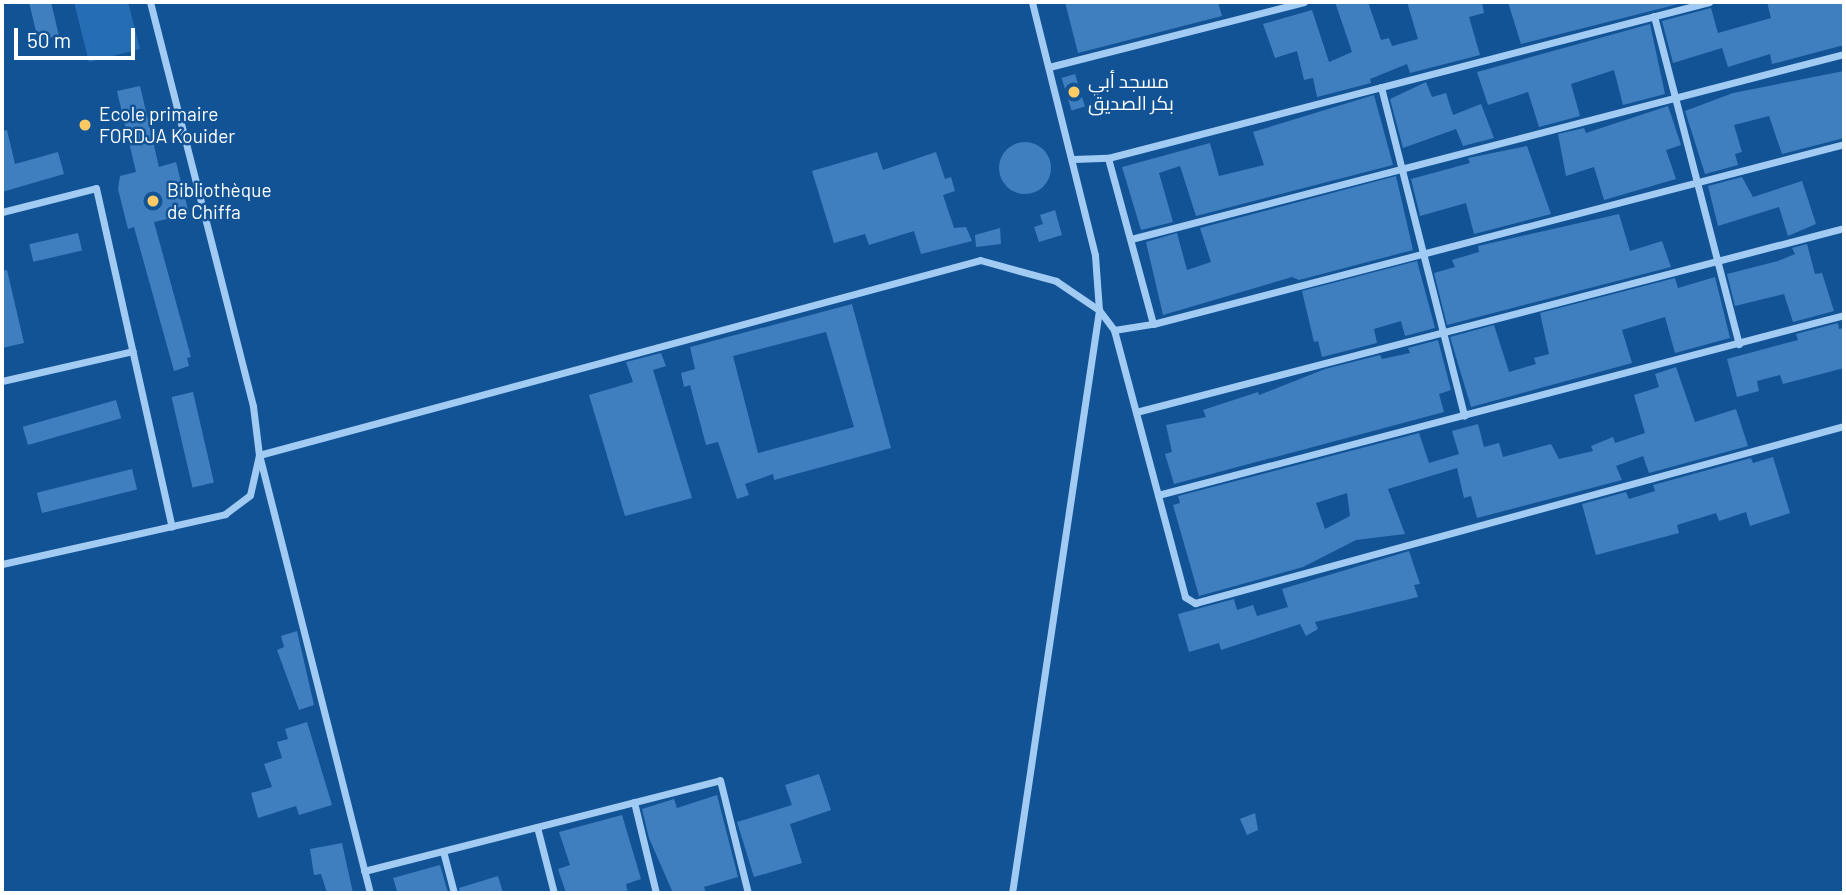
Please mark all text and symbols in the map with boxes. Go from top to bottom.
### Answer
scale bar [18,14,138,58]
text: 50 m [27,27,71,52]
place label: مسجد أبي بكر الصديق [1088,70,1174,114]
marker: مسجد أبي بكر الصديق [1066,84,1082,100]
place label: Ecole primaire FORDJA Kouider [99,103,235,147]
marker: Ecole primaire FORDJA Kouider [77,117,93,133]
place label: Bibliothèque de Chiffa [167,179,272,223]
marker: Bibliothèque de Chiffa [145,193,161,209]

